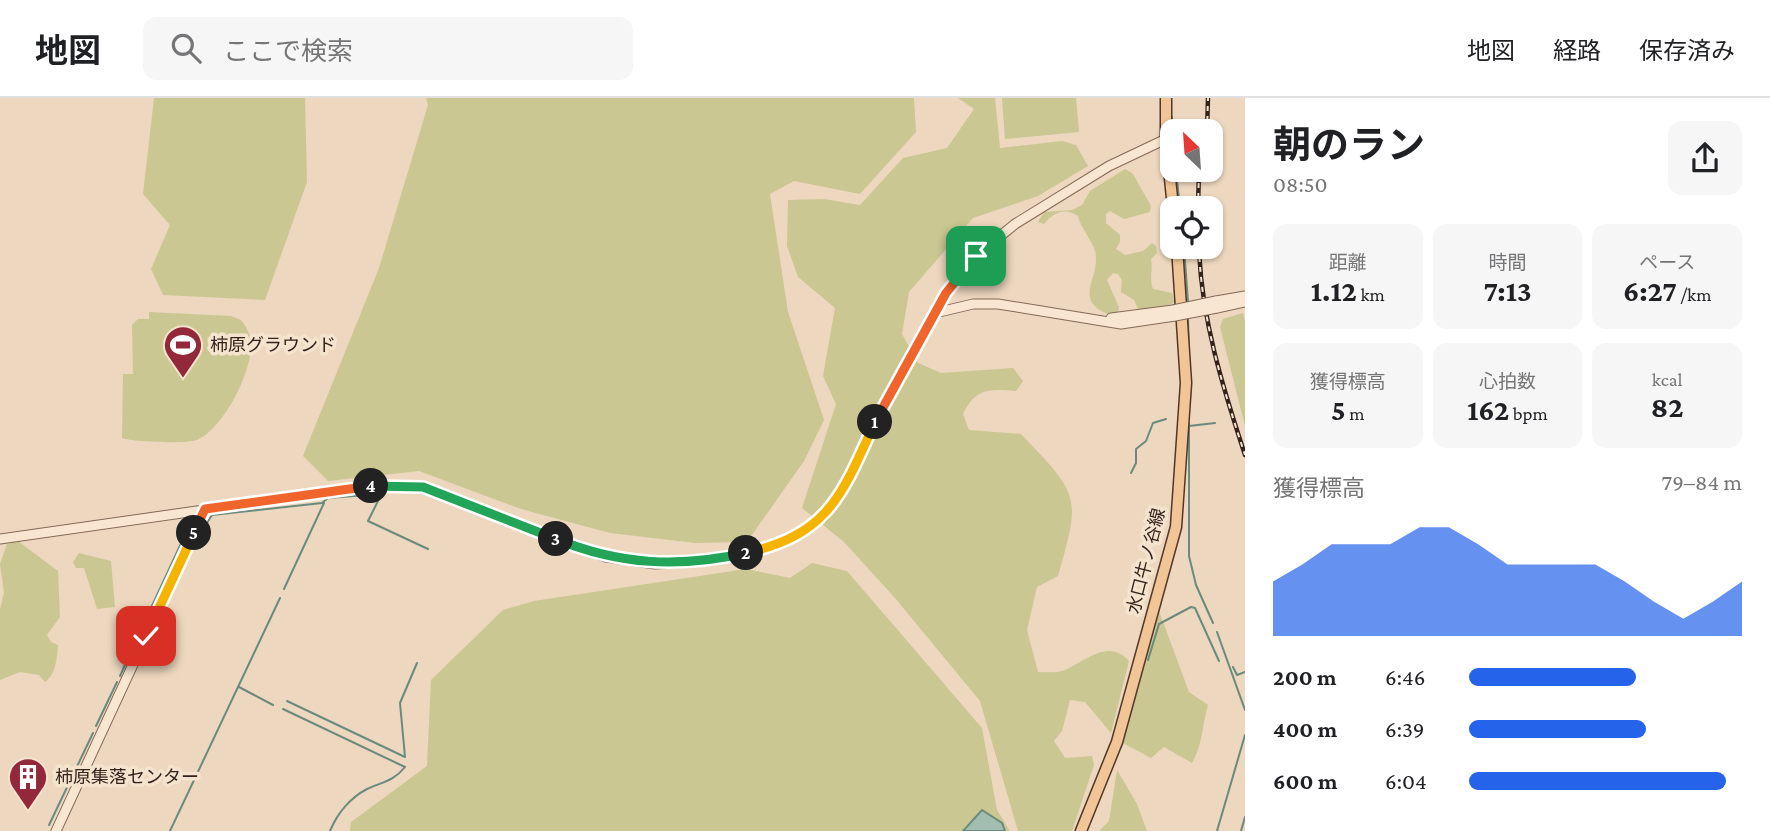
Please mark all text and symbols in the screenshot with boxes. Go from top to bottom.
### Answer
search box [143,17,633,80]
icon: search [167,29,205,67]
text: 地図 [35,32,101,69]
text: ここで検索 [223,37,353,66]
text: 地図 [1467,37,1515,64]
text: 経路 [1553,37,1601,64]
text: 保存済み [1639,37,1735,64]
north arrow [1160,119,1223,182]
map controls [1160,119,1223,259]
button: share [1668,121,1742,195]
text: 朝のラン [1273,124,1425,166]
text: 08:50 [1273,171,1328,197]
button: locate [1160,196,1223,259]
pin [946,226,1006,286]
icon: arrive [957,237,995,275]
text: 距離 [1329,252,1367,273]
text: 時間 [1488,252,1527,273]
text: ペース [1639,252,1695,273]
text: 1.12 [1311,274,1357,307]
text: 7:13 [1483,274,1532,307]
text: 6:27 [1623,274,1677,307]
text: km [1357,284,1385,305]
text: /km [1677,284,1711,305]
sports icon: 柿原グラウンド [162,324,204,379]
place label: 柿原グラウンド [210,335,336,355]
text: kcal [1652,369,1682,390]
text: 獲得標高 [1310,371,1386,392]
text: 心拍数 [1479,371,1536,392]
text: 82 [1651,390,1683,423]
text: 5 [1331,393,1346,426]
text: 162 [1467,393,1509,426]
text: m [1346,403,1365,424]
text: bpm [1509,403,1548,424]
pin: 1 [858,404,892,440]
text: 1 [871,411,878,432]
pin: 4 [354,468,388,504]
text: 79–84 m [1662,469,1742,495]
text: 4 [365,475,376,496]
text: 獲得標高 [1273,475,1365,501]
street label: 水口牛ノ谷線 [1123,506,1169,616]
pin: 5 [176,516,212,550]
text: 5 [189,522,198,543]
pin: 3 [538,522,574,556]
text: 3 [551,528,560,549]
pin: 2 [728,536,764,570]
text: 2 [741,542,750,563]
pin [116,606,176,666]
icon: check [127,617,165,655]
text: 200 m [1273,664,1337,690]
text: 6:46 [1385,664,1425,690]
text: 400 m [1273,716,1337,742]
text: 6:39 [1385,716,1424,742]
building icon: 柿原集落センター [7,756,49,811]
place label: 柿原集落センター [55,767,199,787]
text: 600 m [1273,768,1337,794]
text: 6:04 [1385,768,1427,794]

